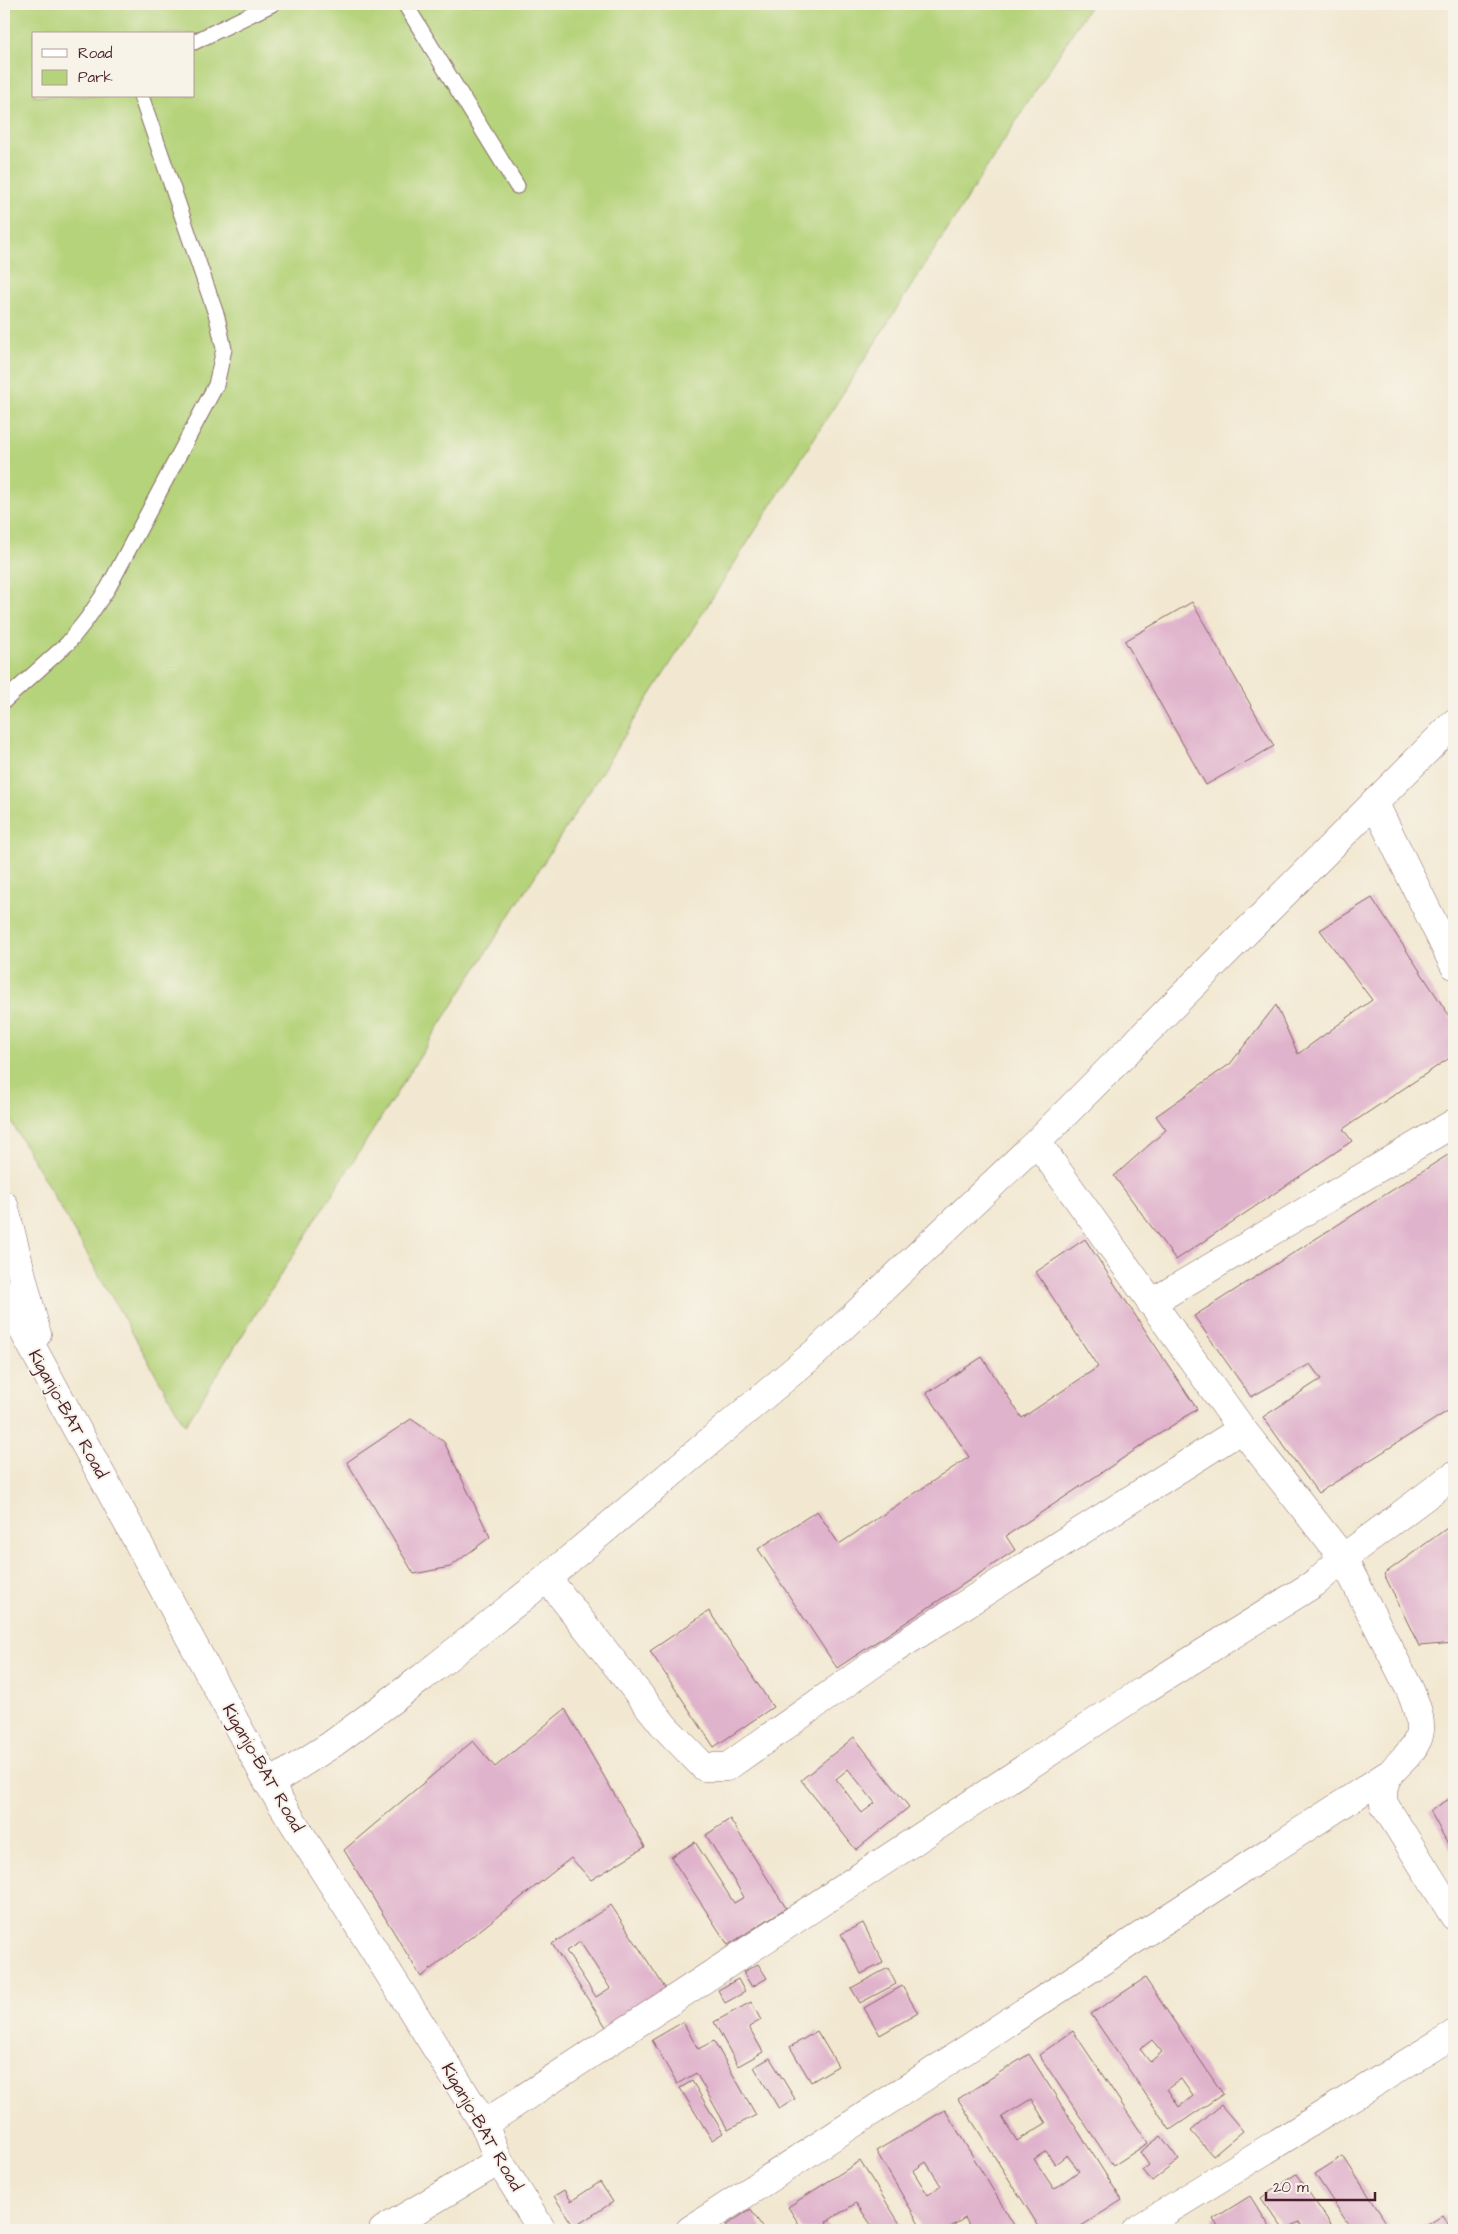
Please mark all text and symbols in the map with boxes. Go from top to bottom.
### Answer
legend [32,32,195,98]
text: Road [78,43,113,64]
text: Park [78,67,113,88]
street label: Kiganjo-BAT Road [21,1345,114,1484]
street label: Kiganjo-BAT Road [215,1699,310,1837]
street label: Kiganjo-BAT Road [434,2058,529,2196]
scale bar [1266,2169,1374,2201]
text: 20 m [1273,2177,1309,2198]

